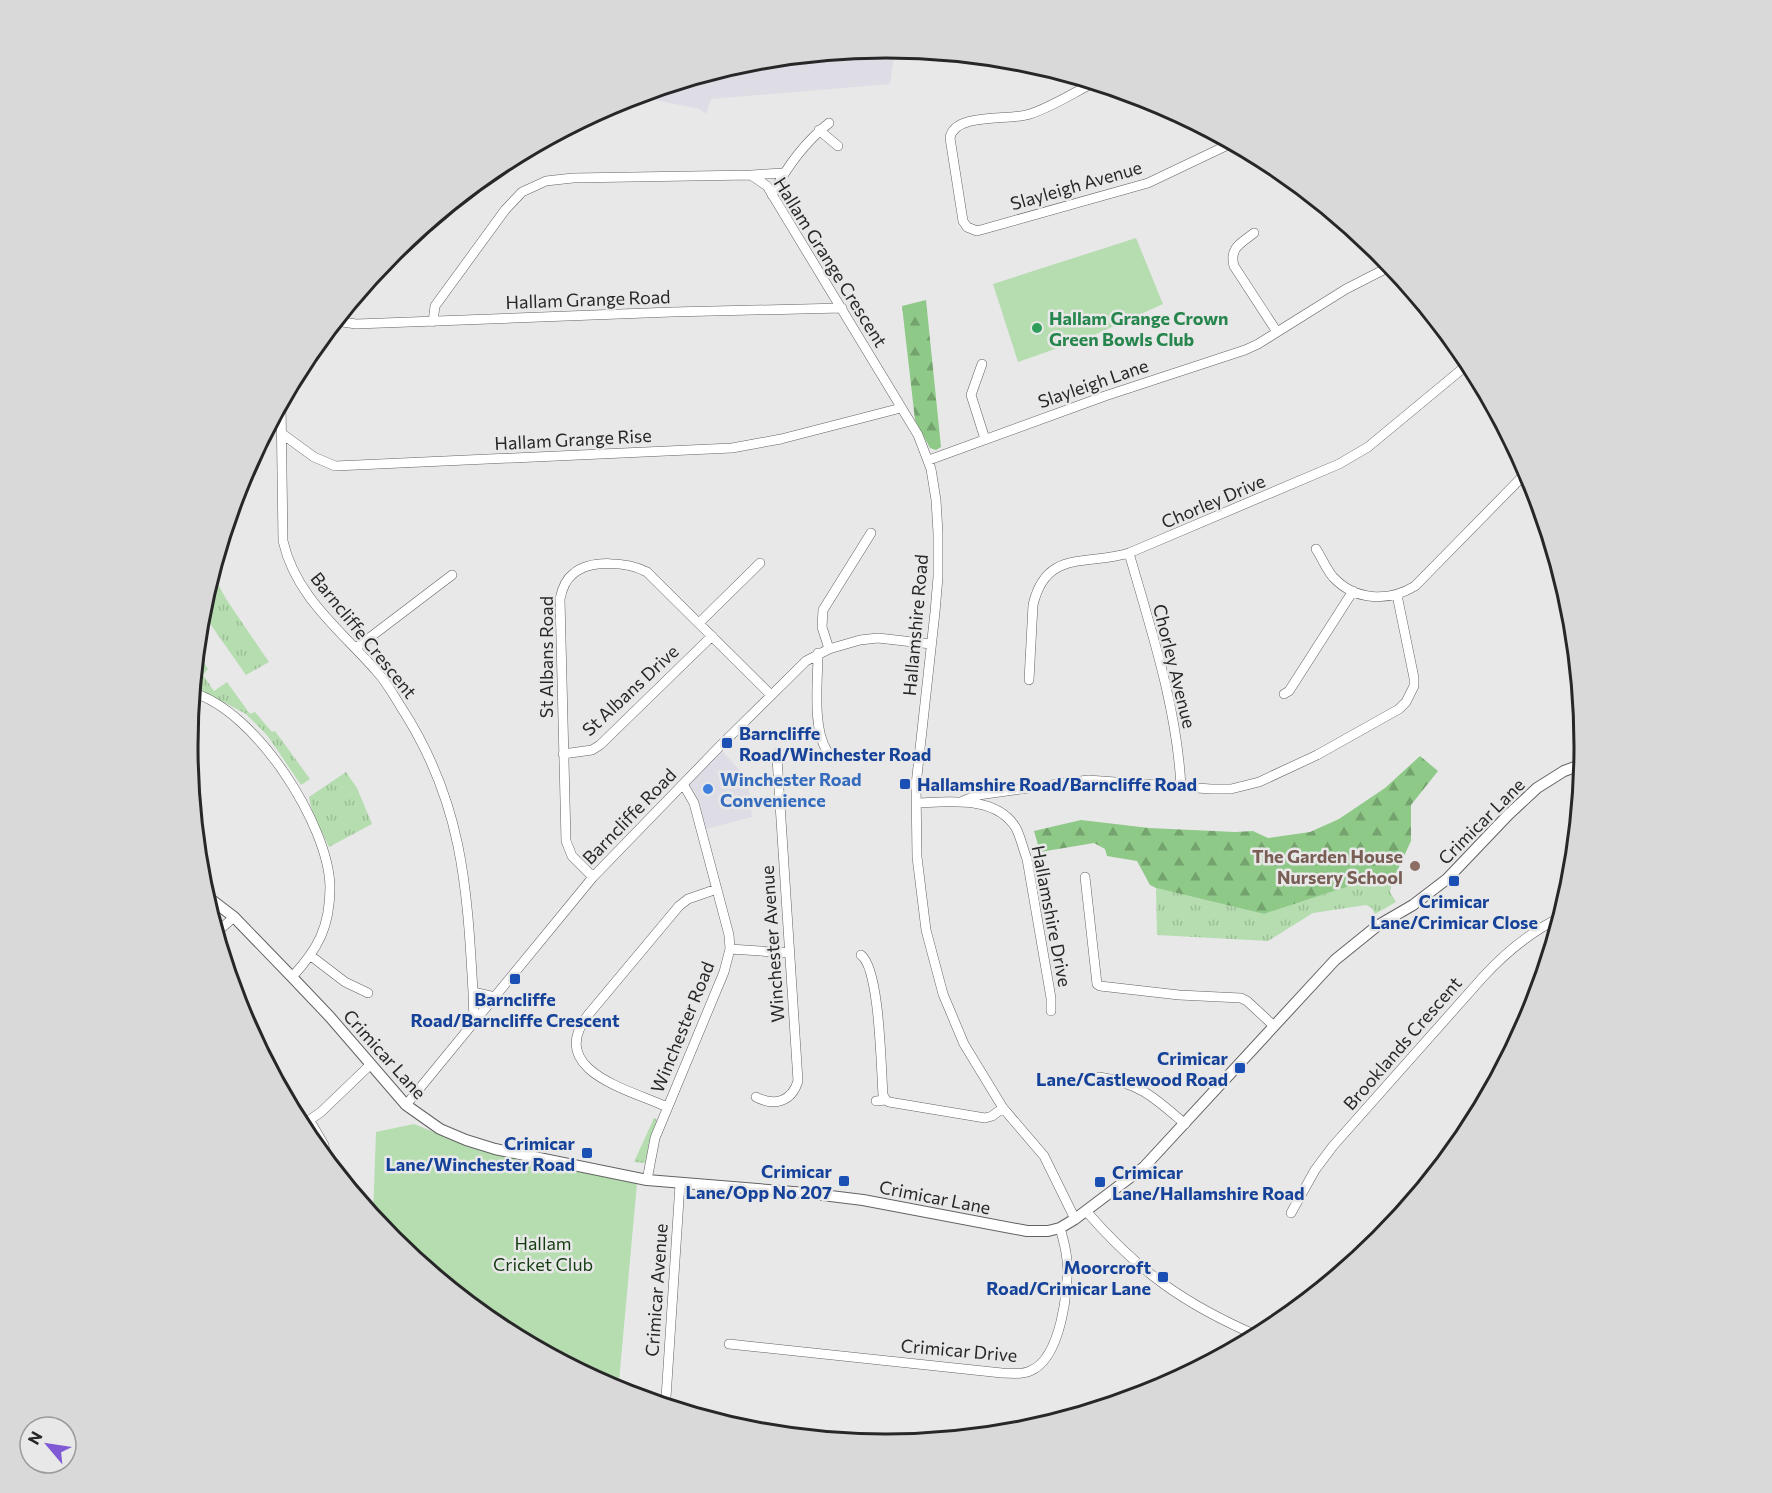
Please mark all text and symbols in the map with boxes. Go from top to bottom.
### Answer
street label: Slayleigh Avenue [1008,156,1144,214]
street label: Hallam Grange Crescent [770,173,892,351]
street label: Hallam Grange Road [505,285,671,313]
place label: Hallam Grange Crown Green Bowls Club [1049,307,1229,350]
marker: Hallam Grange Crown Green Bowls Club [1030,321,1044,335]
street label: Slayleigh Lane [1035,354,1151,412]
street label: Hallam Grange Rise [494,424,652,454]
street label: Chorley Drive [1158,469,1268,533]
street label: Hallamshire Road [898,553,932,697]
street label: Barncliffe Crescent [306,567,422,703]
street label: St Albans Road [535,596,557,718]
street label: Chorley Avenue [1149,602,1201,730]
street label: St Albans Drive [577,640,683,740]
place label: Barncliffe Road/Winchester Road [739,722,931,765]
marker: Barncliffe Road/Winchester Road [720,736,734,750]
street label: Barncliffe Road [578,763,680,869]
place label: Winchester Road Convenience [720,768,862,811]
place label: Hallamshire Road/Barncliffe Road [917,773,1197,795]
street label: Crimicar Lane [1433,773,1529,869]
marker: Hallamshire Road/Barncliffe Road [898,777,912,791]
marker: Winchester Road Convenience [701,782,715,796]
street label: Hallamshire Drive [1028,843,1076,989]
place label: The Garden House Nursery School [1252,845,1403,888]
marker: The Garden House Nursery School [1408,859,1422,873]
street label: Winchester Avenue [756,865,788,1023]
marker: Crimicar Lane/Crimicar Close [1447,874,1461,888]
place label: Crimicar Lane/Crimicar Close [1370,890,1538,933]
street label: Winchester Road [646,958,718,1096]
marker: Barncliffe Road/Barncliffe Crescent [508,972,522,986]
street label: Brooklands Crescent [1338,972,1466,1114]
place label: Barncliffe Road/Barncliffe Crescent [410,988,620,1031]
street label: Crimicar Lane [339,1005,431,1103]
place label: Crimicar Lane/Castlewood Road [1036,1047,1229,1090]
marker: Crimicar Lane/Castlewood Road [1233,1061,1247,1075]
place label: Crimicar Lane/Winchester Road [385,1132,576,1175]
marker: Crimicar Lane/Winchester Road [580,1146,594,1160]
place label: Crimicar Lane/Opp No 207 [686,1160,833,1203]
place label: Crimicar Lane/Hallamshire Road [1112,1161,1304,1204]
marker: Crimicar Lane/Opp No 207 [837,1174,851,1188]
street label: Crimicar Lane [877,1175,993,1219]
marker: Crimicar Lane/Hallamshire Road [1093,1175,1107,1189]
street label: Crimicar Avenue [640,1223,672,1357]
park label: Hallam Cricket Club [493,1232,593,1275]
place label: Moorcroft Road/Crimicar Lane [986,1256,1151,1299]
marker: Moorcroft Road/Crimicar Lane [1156,1270,1170,1284]
street label: Crimicar Drive [900,1334,1018,1366]
north arrow [18,1415,78,1475]
text: N [23,1428,46,1447]

